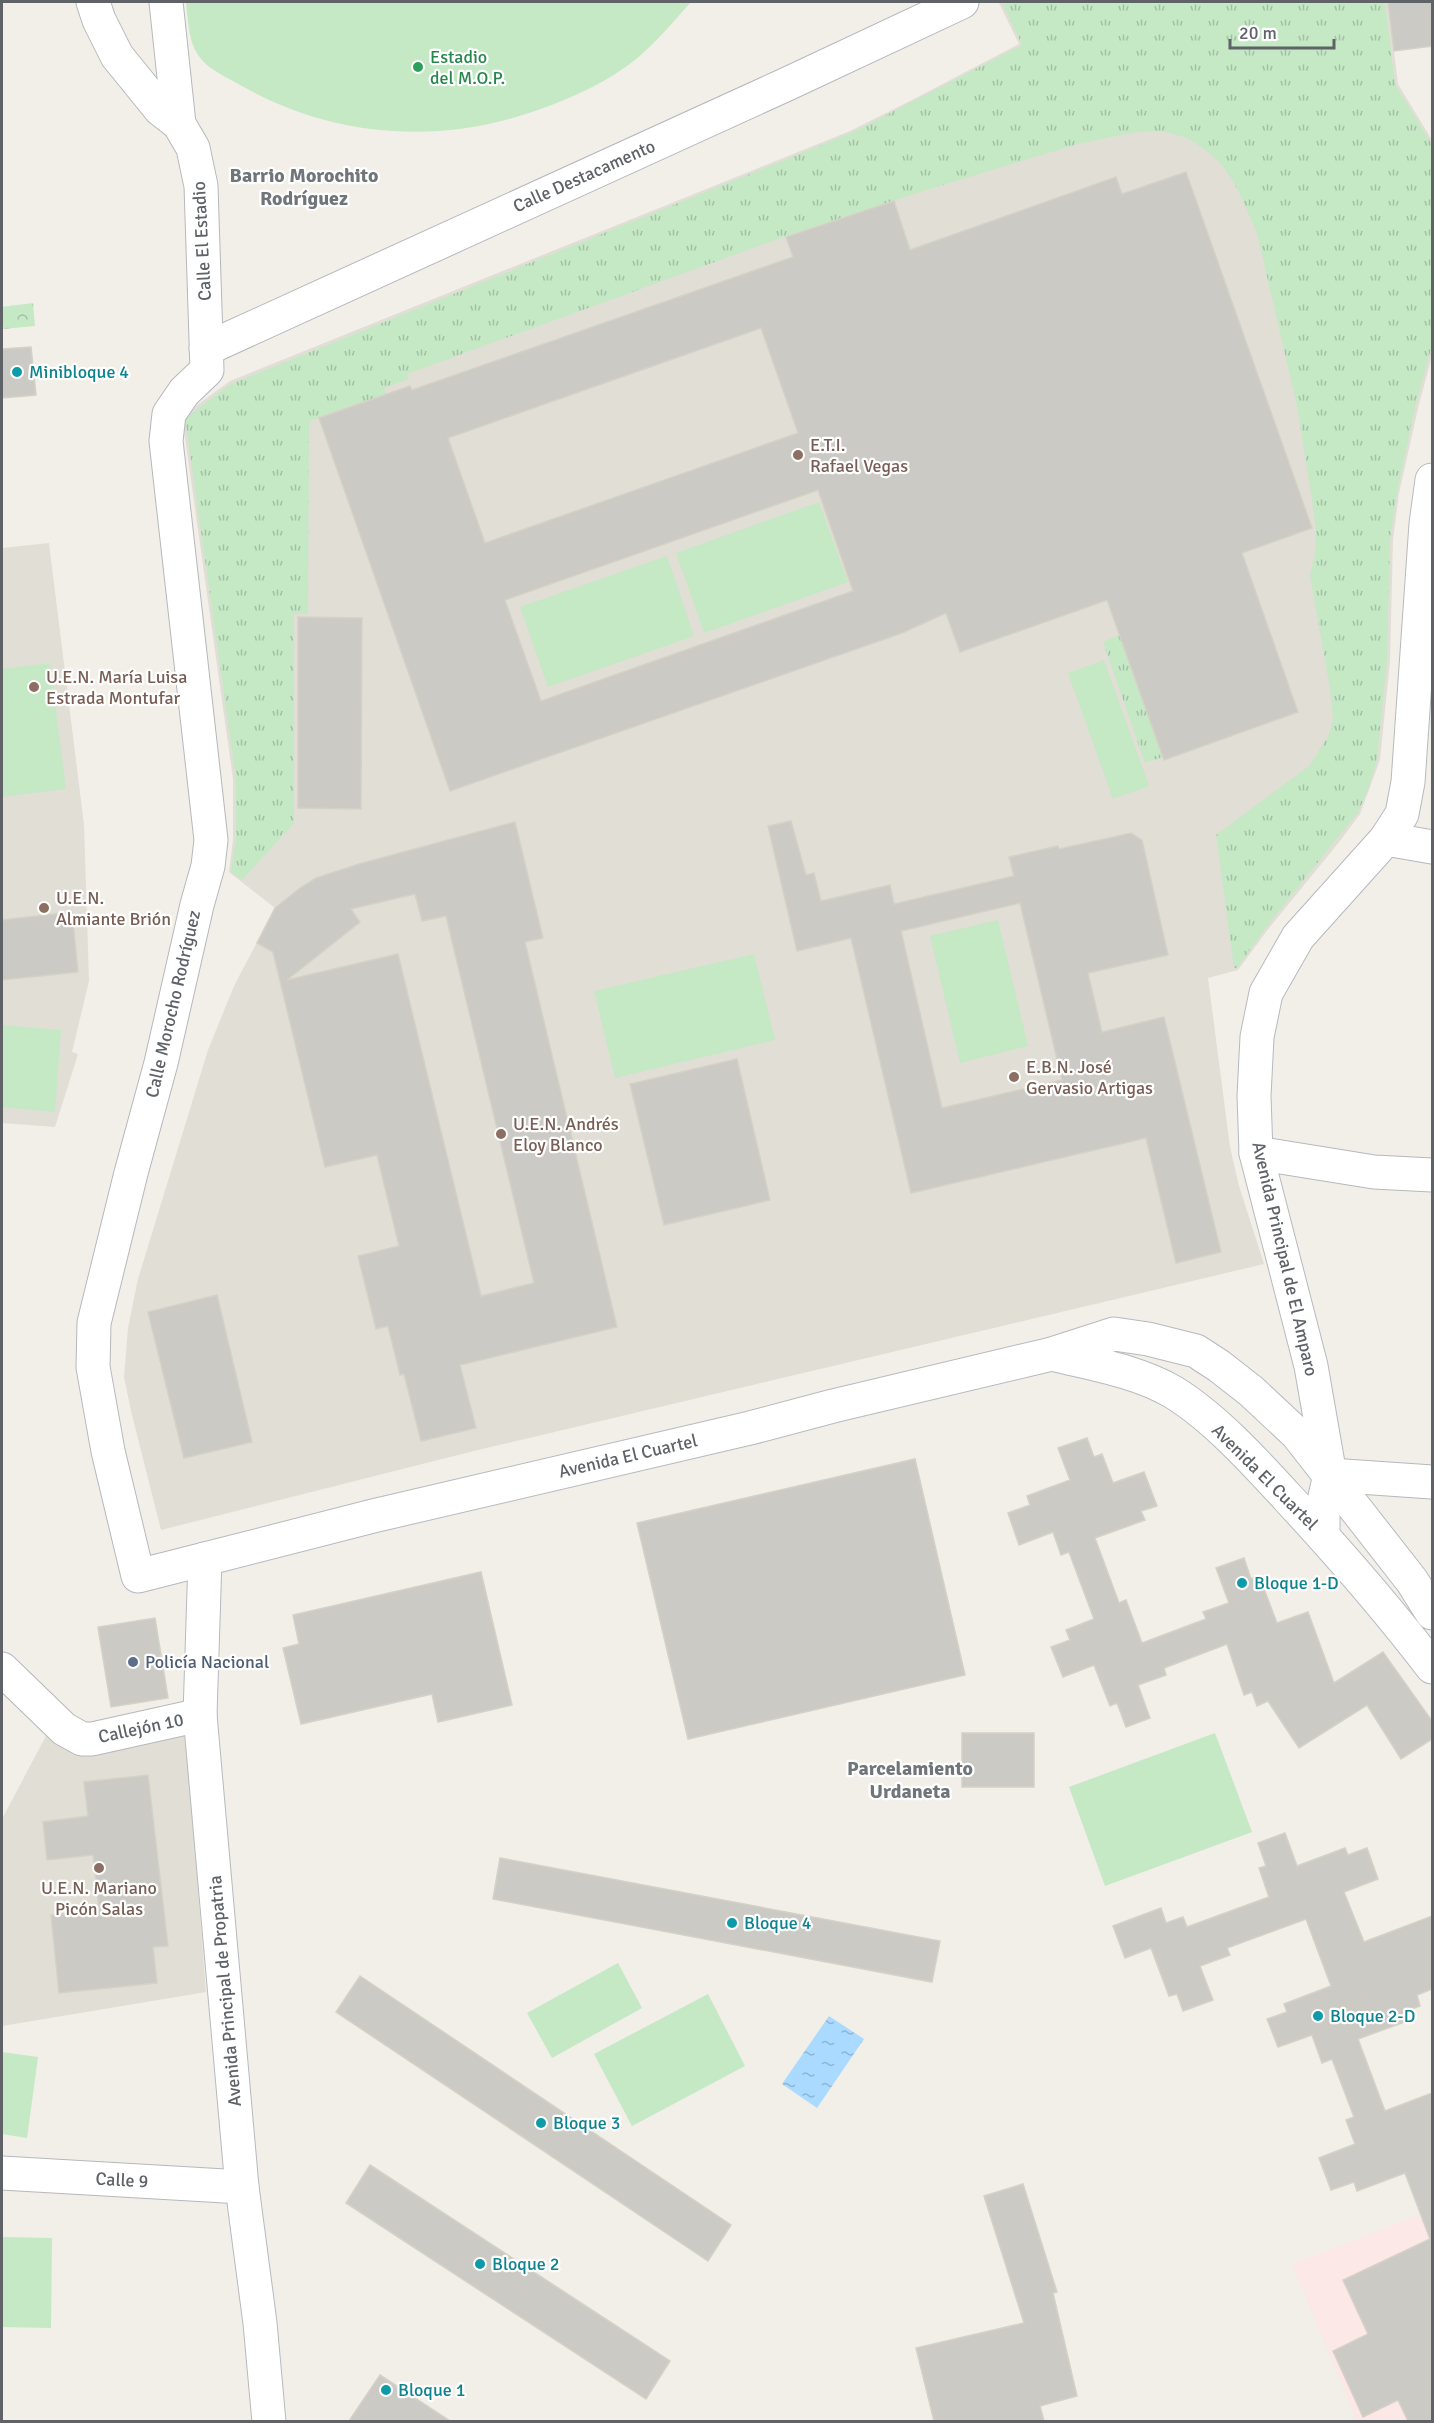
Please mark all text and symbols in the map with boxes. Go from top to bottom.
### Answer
scale bar [1230,12,1334,50]
text: 20 m [1239,22,1277,44]
place label: Estadio del M.O.P. [430,46,505,89]
marker: Estadio del M.O.P. [411,60,425,74]
street label: Calle Destacamento [510,135,658,217]
district label: Barrio Morochito Rodríguez [230,163,378,211]
street label: Calle El Estadio [188,181,216,301]
place label: Minibloque 4 [29,361,129,383]
marker: Minibloque 4 [10,365,24,379]
place label: E.T.I. Rafael Vegas [810,434,908,477]
marker: E.T.I. Rafael Vegas [791,448,805,462]
place label: U.E.N. María Luisa Estrada Montufar [46,666,187,709]
marker: U.E.N. María Luisa Estrada Montufar [27,680,41,694]
place label: U.E.N. Almiante Brión [56,887,171,930]
marker: U.E.N. Almiante Brión [37,901,51,915]
street label: Calle Morocho Rodríguez [141,908,205,1100]
place label: E.B.N. José Gervasio Artigas [1026,1056,1153,1099]
marker: E.B.N. José Gervasio Artigas [1007,1070,1021,1084]
place label: U.E.N. Andrés Eloy Blanco [513,1113,619,1156]
marker: U.E.N. Andrés Eloy Blanco [494,1127,508,1141]
street label: Avenida Principal de El Amparo [1247,1140,1323,1378]
street label: Avenida El Cuartel [1207,1419,1323,1535]
street label: Avenida El Cuartel [557,1429,699,1483]
place label: Bloque 1-D [1254,1572,1339,1594]
marker: Bloque 1-D [1235,1576,1249,1590]
place label: Policía Nacional [145,1651,269,1673]
marker: Policía Nacional [126,1655,140,1669]
street label: Callejón 10 [96,1708,186,1748]
district label: Parcelamiento Urdaneta [847,1756,973,1804]
marker: U.E.N. Mariano Picón Salas [92,1861,106,1875]
street label: Avenida Principal de Propatria [204,1875,246,2107]
place label: U.E.N. Mariano Picón Salas [41,1877,157,1920]
place label: Bloque 4 [744,1912,812,1934]
marker: Bloque 4 [725,1916,739,1930]
place label: Bloque 2-D [1330,2005,1415,2027]
marker: Bloque 2-D [1311,2009,1325,2023]
place label: Bloque 3 [553,2112,620,2134]
marker: Bloque 3 [534,2116,548,2130]
street label: Calle 9 [95,2168,149,2192]
place label: Bloque 2 [492,2253,559,2275]
marker: Bloque 2 [473,2257,487,2271]
place label: Bloque 1 [398,2379,465,2401]
marker: Bloque 1 [379,2383,393,2397]

